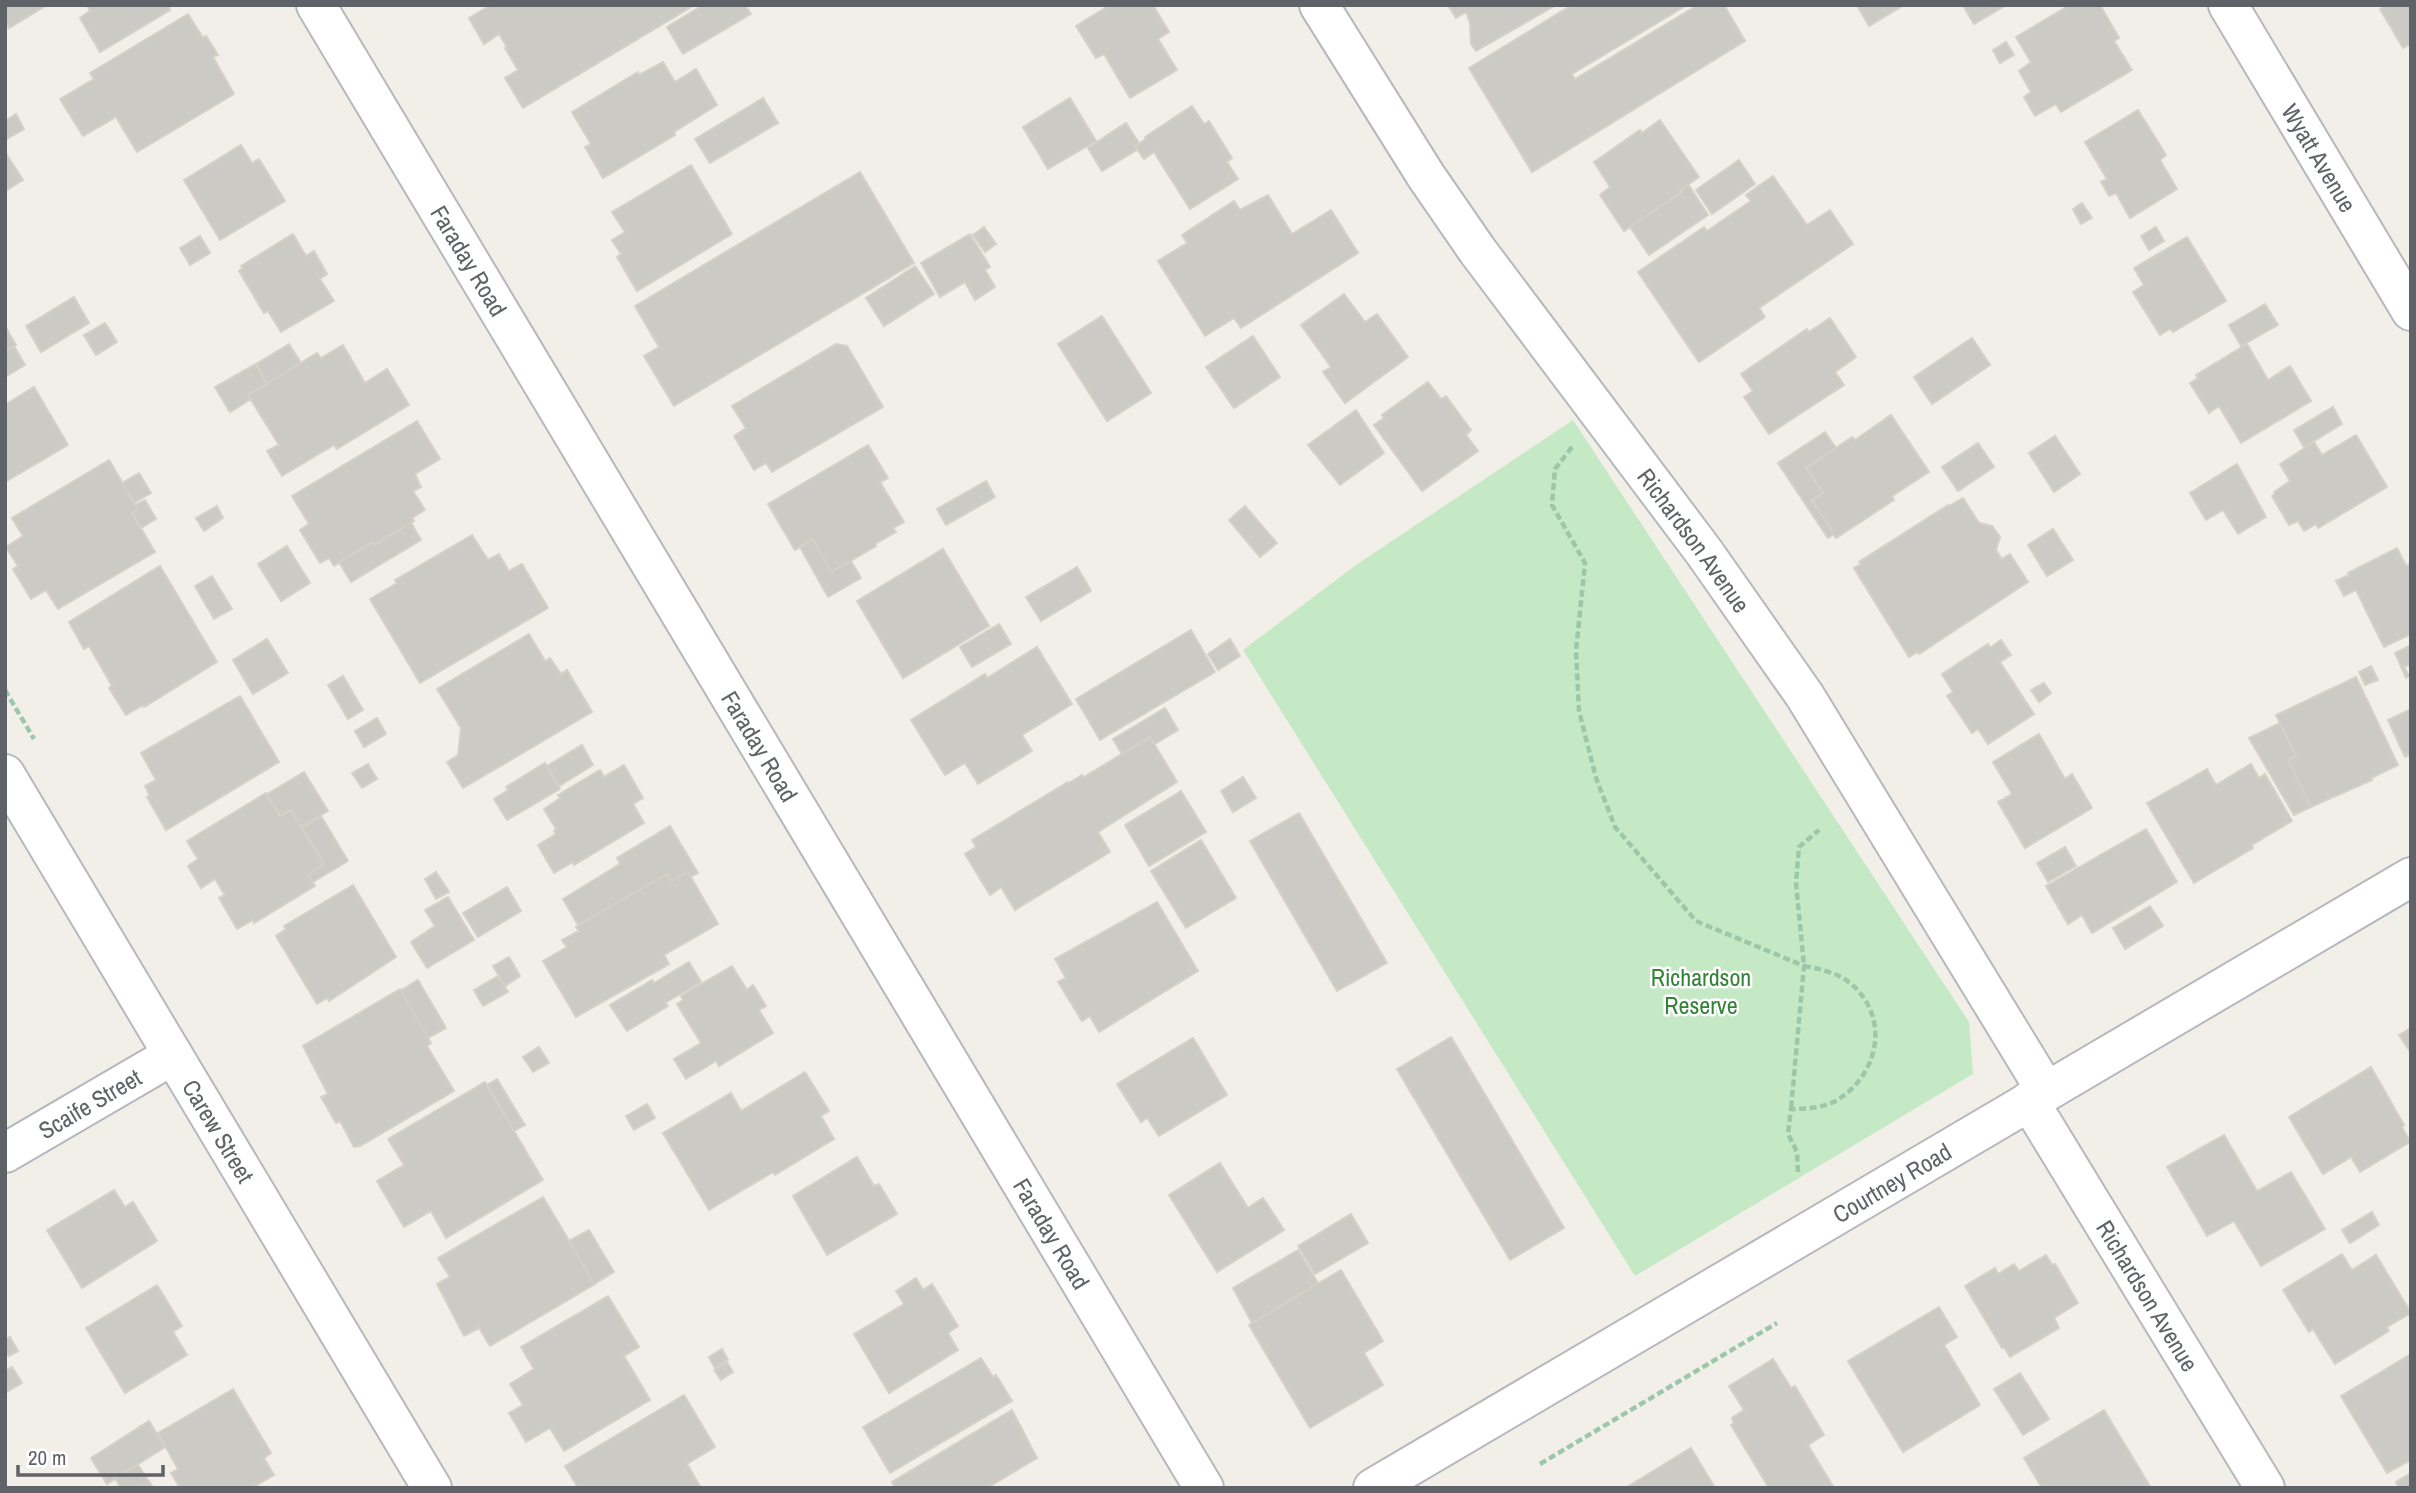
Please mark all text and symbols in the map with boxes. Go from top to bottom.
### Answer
street label: Wyatt Avenue [2275,98,2364,218]
street label: Faraday Road [424,199,515,322]
street label: Richardson Avenue [1630,462,1758,619]
street label: Faraday Road [714,685,805,808]
park label: Richardson Reserve [1651,961,1751,1021]
street label: Scaife Street [32,1061,147,1146]
street label: Carew Street [175,1073,262,1189]
street label: Courtney Road [1827,1135,1957,1230]
street label: Faraday Road [1006,1172,1097,1295]
street label: Richardson Avenue [2089,1214,2206,1377]
scale bar [18,1434,163,1478]
text: 20 m [28,1443,66,1472]

